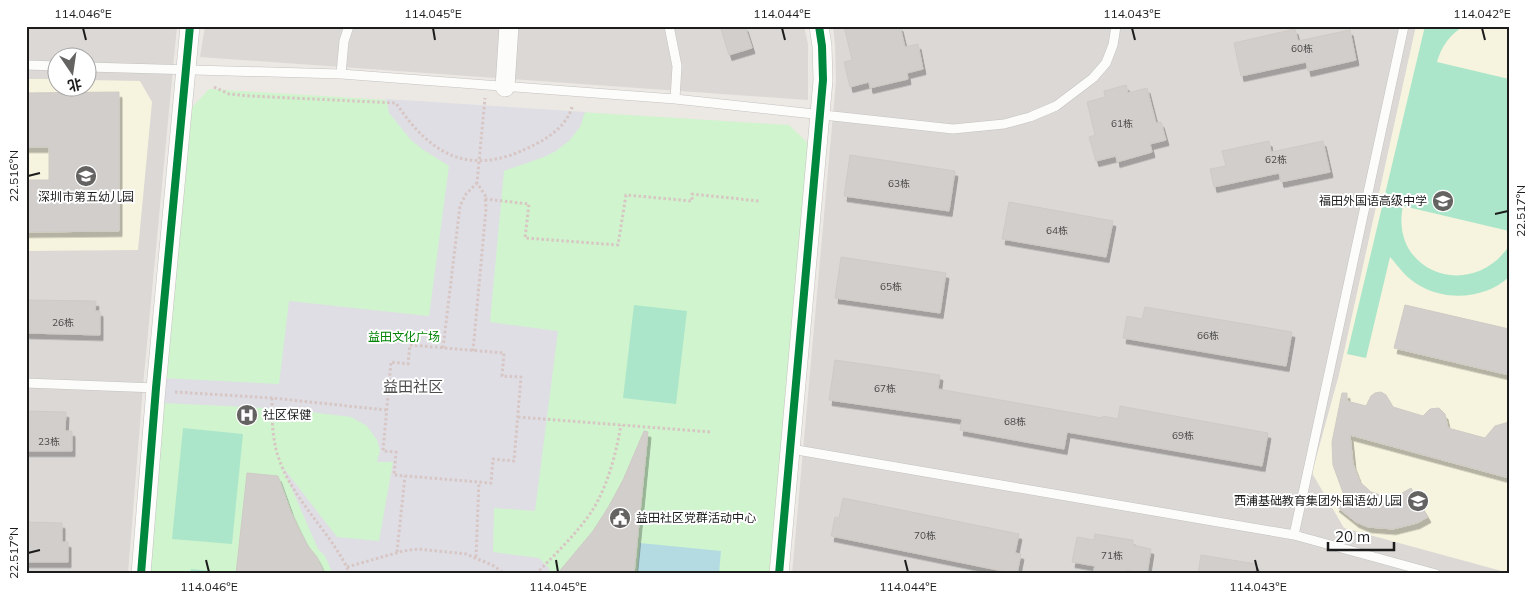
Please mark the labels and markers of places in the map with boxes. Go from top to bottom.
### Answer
school or university icon: 深圳市第五幼儿园 [74,164,98,188]
place label: 深圳市第五幼儿园 [38,189,134,204]
school or university icon: 福田外国语高级中学 [1431,189,1455,213]
place label: 福田外国语高级中学 [1319,193,1427,208]
hospital icon: 社区保健 [235,403,259,427]
place label: 社区保健 [263,407,311,422]
school or university icon: 西浦基础教育集团外国语幼儿园 [1406,489,1430,513]
place label: 西浦基础教育集团外国语幼儿园 [1234,493,1402,508]
public building icon: 益田社区党群活动中心 [608,506,632,530]
place label: 益田社区党群活动中心 [636,510,756,525]

